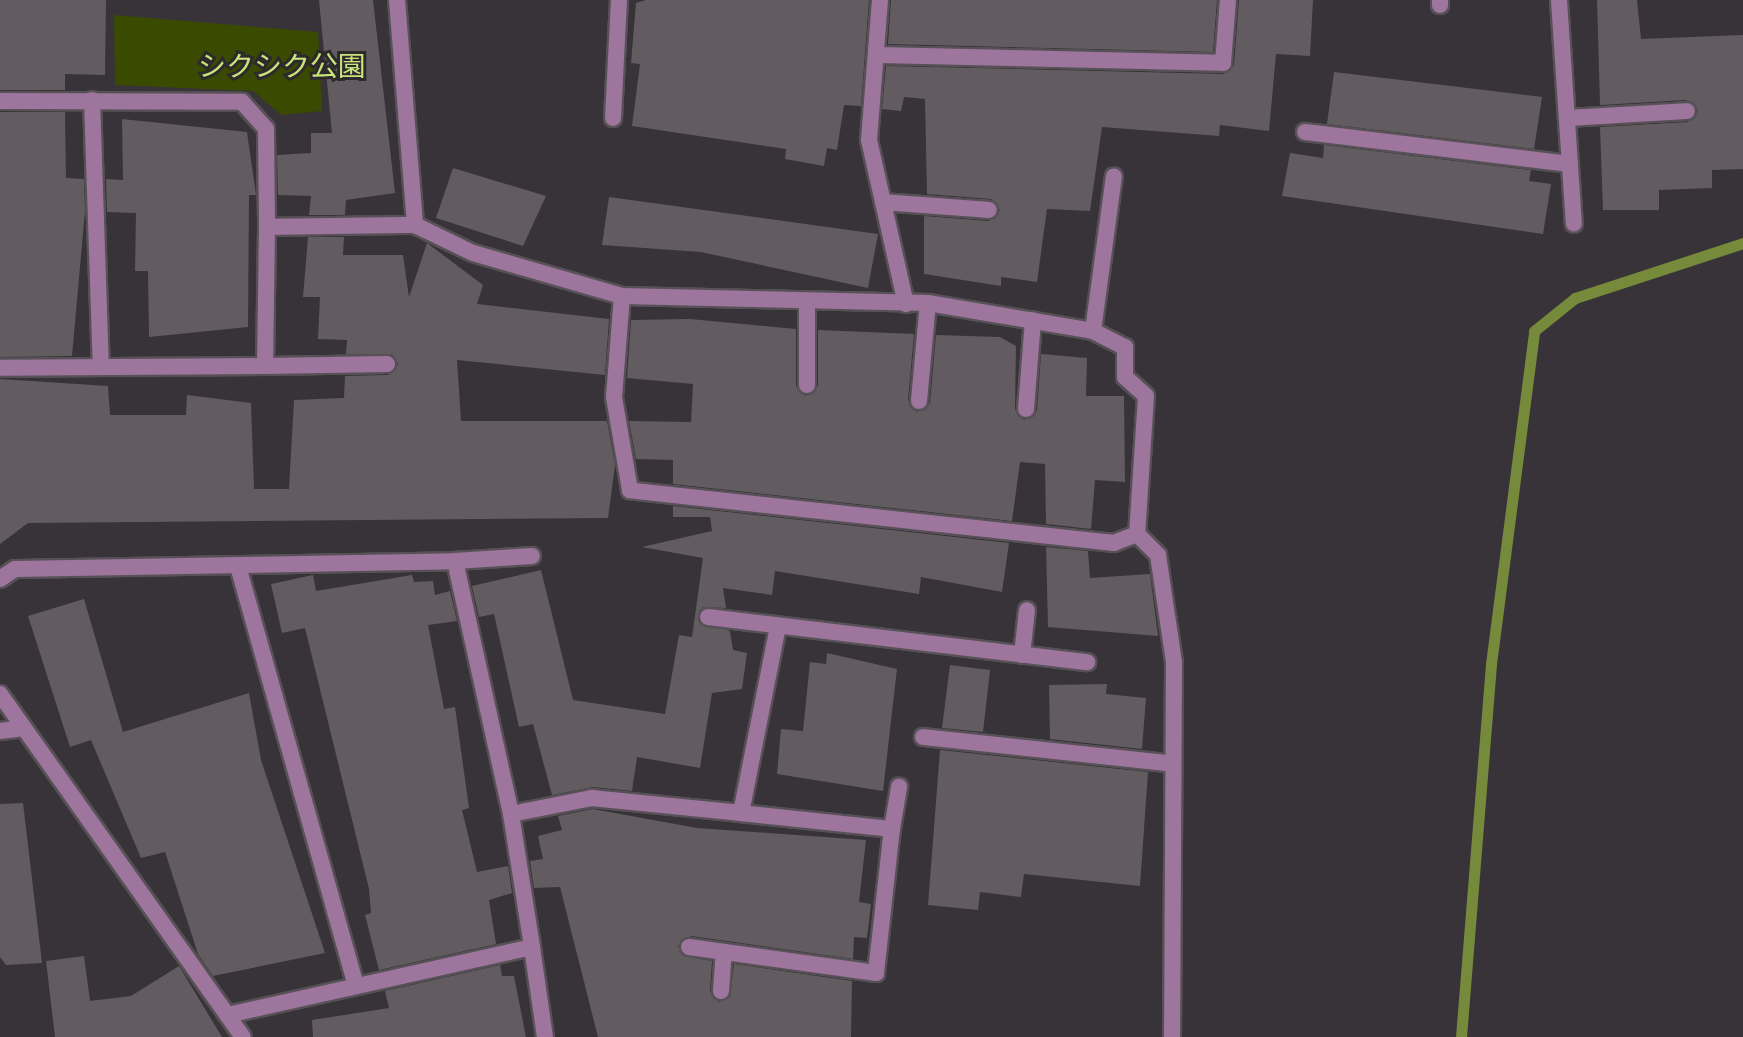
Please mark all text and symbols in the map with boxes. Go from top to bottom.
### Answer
park label: シクシク公園 [198,50,366,84]

